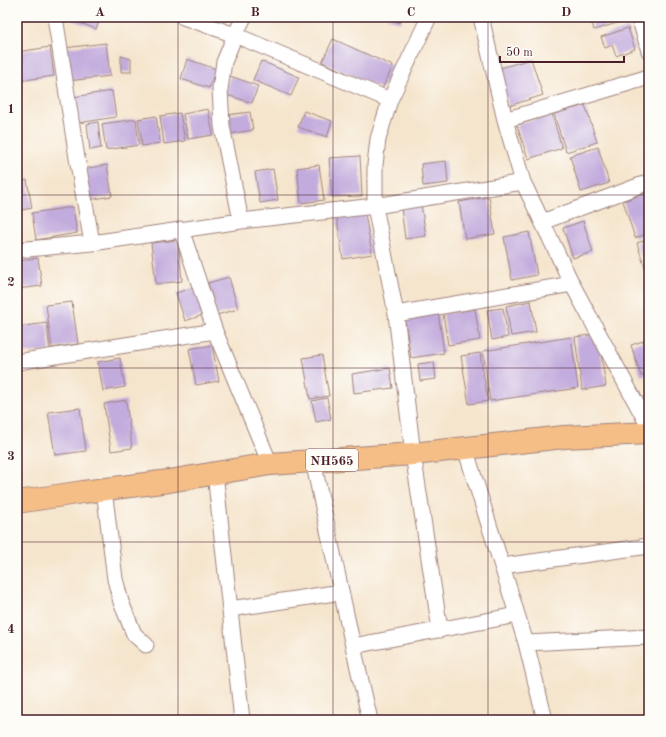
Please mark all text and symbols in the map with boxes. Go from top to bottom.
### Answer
text: A [95,6,105,19]
text: B [250,6,260,19]
text: C [407,6,415,19]
text: D [561,6,571,19]
scale bar [500,38,624,64]
text: 50 m [506,46,533,59]
text: 1 [7,103,15,116]
text: 2 [7,276,15,289]
road number: NH565 [306,449,358,471]
text: 3 [7,450,15,463]
text: 4 [7,623,15,636]

